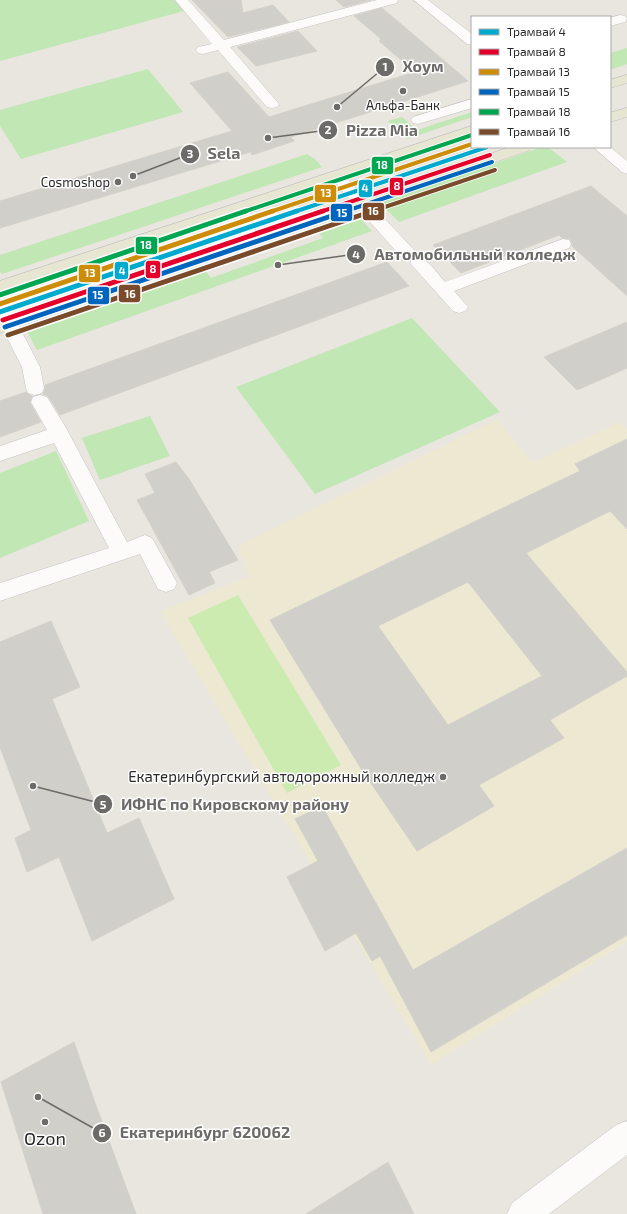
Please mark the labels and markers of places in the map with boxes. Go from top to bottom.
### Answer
callout: Хоум [375,53,452,81]
marker: Альфа-Банк [398,86,408,96]
place label: Альфа-Банк [366,97,440,113]
callout: Pizza Mia [318,116,426,144]
callout: Sela [180,140,248,168]
place label: Cosmoshop [41,174,110,190]
marker: Cosmoshop [113,177,123,187]
callout: Автомобильный колледж [346,240,584,268]
place label: Екатеринбургский автодорожный колледж [128,767,435,786]
marker: Екатеринбургский автодорожный колледж [438,772,448,782]
callout: ИФНС по Кировскому району [93,790,357,818]
marker: Ozon [40,1117,50,1127]
callout: Екатеринбург 620062 [92,1119,298,1147]
place label: Ozon [24,1127,66,1149]

